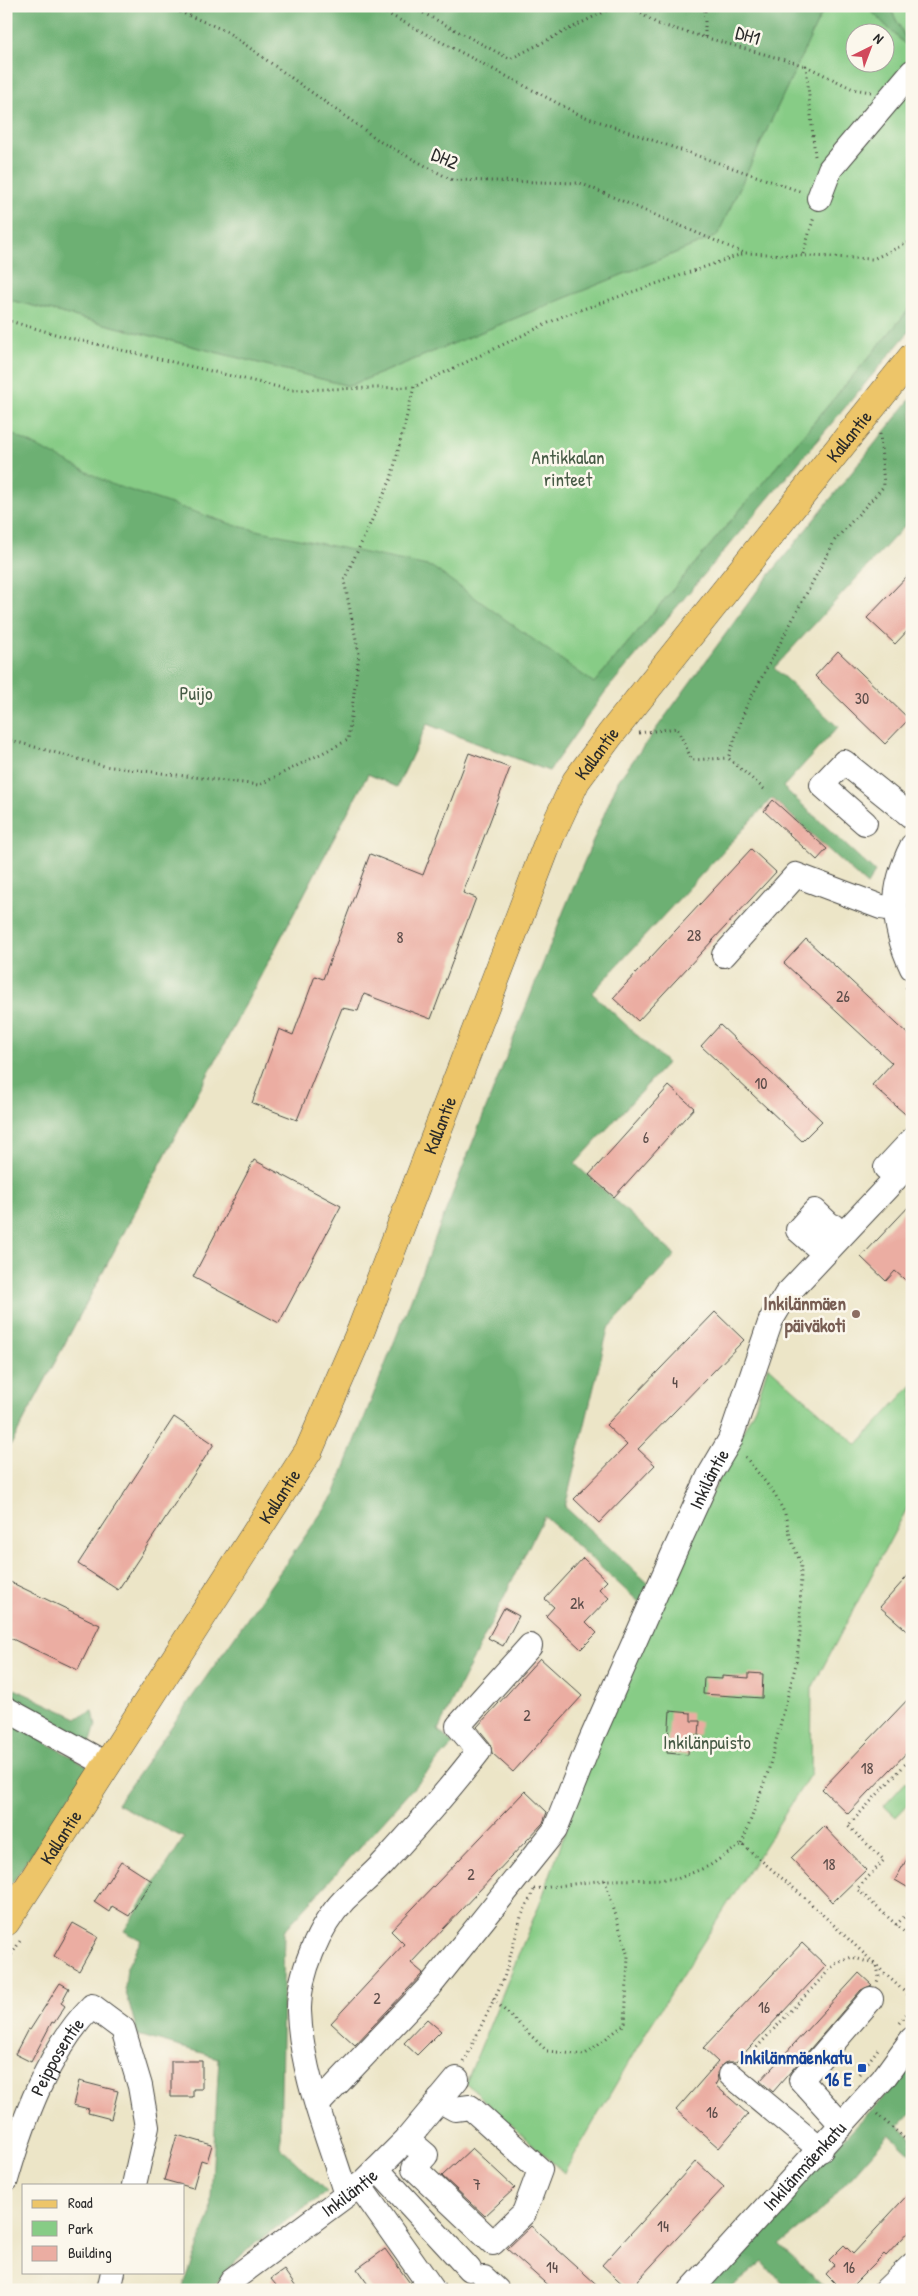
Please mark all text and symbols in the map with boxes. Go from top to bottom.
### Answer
street label: DH1 [732,19,764,51]
north arrow [846,22,896,72]
text: N [870,28,889,48]
street label: DH2 [428,141,463,175]
street label: Kallantie [820,404,878,468]
park label: Antikkalan rinteet [532,444,604,492]
park label: Puijo [179,680,213,706]
house number: 30 [855,687,869,709]
street label: Kallantie [568,721,625,785]
house number: 28 [687,924,701,946]
house number: 8 [397,926,404,948]
house number: 26 [836,985,850,1007]
house number: 10 [755,1072,767,1094]
street label: Kallantie [417,1092,463,1158]
house number: 6 [643,1126,649,1148]
place label: Inkilänmäen päiväkoti [763,1290,846,1339]
marker: Inkilänmäen päiväkoti [850,1308,862,1320]
house number: 4 [672,1371,678,1393]
street label: Inkiläntie [683,1443,735,1513]
street label: Kallantie [252,1464,307,1528]
house number: 2k [570,1592,584,1614]
house number: 2 [523,1704,531,1726]
park label: Inkilänpuisto [663,1729,751,1755]
house number: 18 [861,1757,873,1779]
street label: Kallantie [33,1804,88,1869]
house number: 18 [823,1853,835,1875]
house number: 2 [467,1863,475,1885]
house number: 2 [373,1987,381,2009]
house number: 16 [758,1996,770,2018]
street label: Peipposentie [24,2011,90,2100]
place label: Inkilänmäenkatu 16 E [740,2044,853,2092]
marker: Inkilänmäenkatu 16 E [856,2062,868,2074]
house number: 16 [706,2101,718,2123]
street label: Inkilänmäenkatu [757,2115,852,2216]
street label: Inkiläntie [316,2162,384,2222]
house number: 7 [473,2173,481,2195]
legend [22,2184,185,2274]
text: Road [68,2192,93,2213]
house number: 14 [657,2215,669,2237]
text: Park [68,2218,93,2239]
text: Building [68,2242,112,2263]
house number: 14 [546,2256,558,2278]
house number: 16 [843,2256,855,2278]

